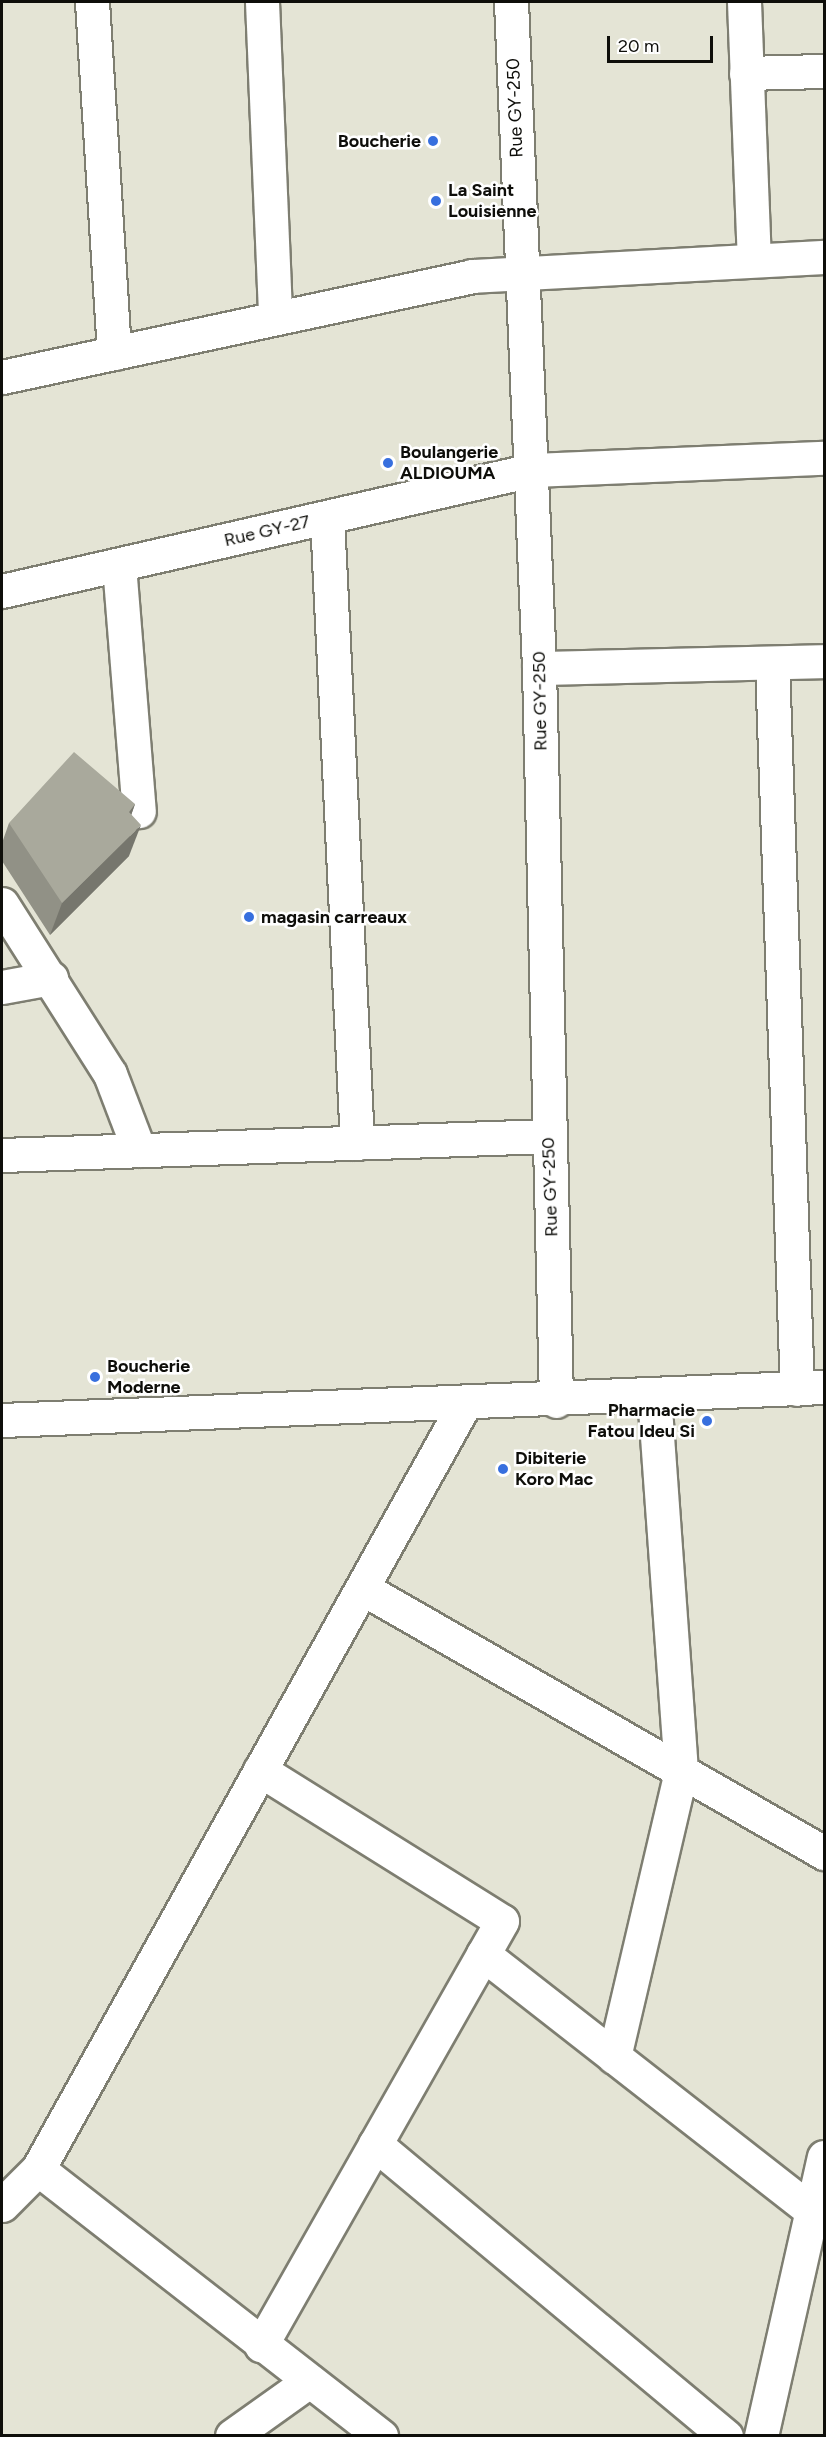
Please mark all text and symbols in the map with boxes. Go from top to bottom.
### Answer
scale bar [610,24,716,62]
text: 20 m [618,35,659,57]
street label: Rue GY-250 [502,58,528,158]
place label: Boucherie [338,130,421,152]
marker: Boucherie [426,134,440,148]
place label: La Saint Louisienne [448,180,537,222]
marker: La Saint Louisienne [429,194,443,208]
place label: Boulangerie ALDIOUMA [400,442,498,484]
marker: Boulangerie ALDIOUMA [381,456,395,470]
street label: Rue GY-27 [222,511,312,551]
street label: Rue GY-250 [528,651,552,751]
place label: magasin carreaux [261,906,407,928]
marker: magasin carreaux [242,910,256,924]
street label: Rue GY-250 [537,1137,563,1237]
place label: Boucherie Moderne [107,1356,190,1398]
marker: Boucherie Moderne [88,1370,102,1384]
place label: Pharmacie Fatou Ideu Si [588,1400,695,1442]
marker: Pharmacie Fatou Ideu Si [700,1414,714,1428]
place label: Dibiterie Koro Mac [515,1448,593,1490]
marker: Dibiterie Koro Mac [496,1462,510,1476]

